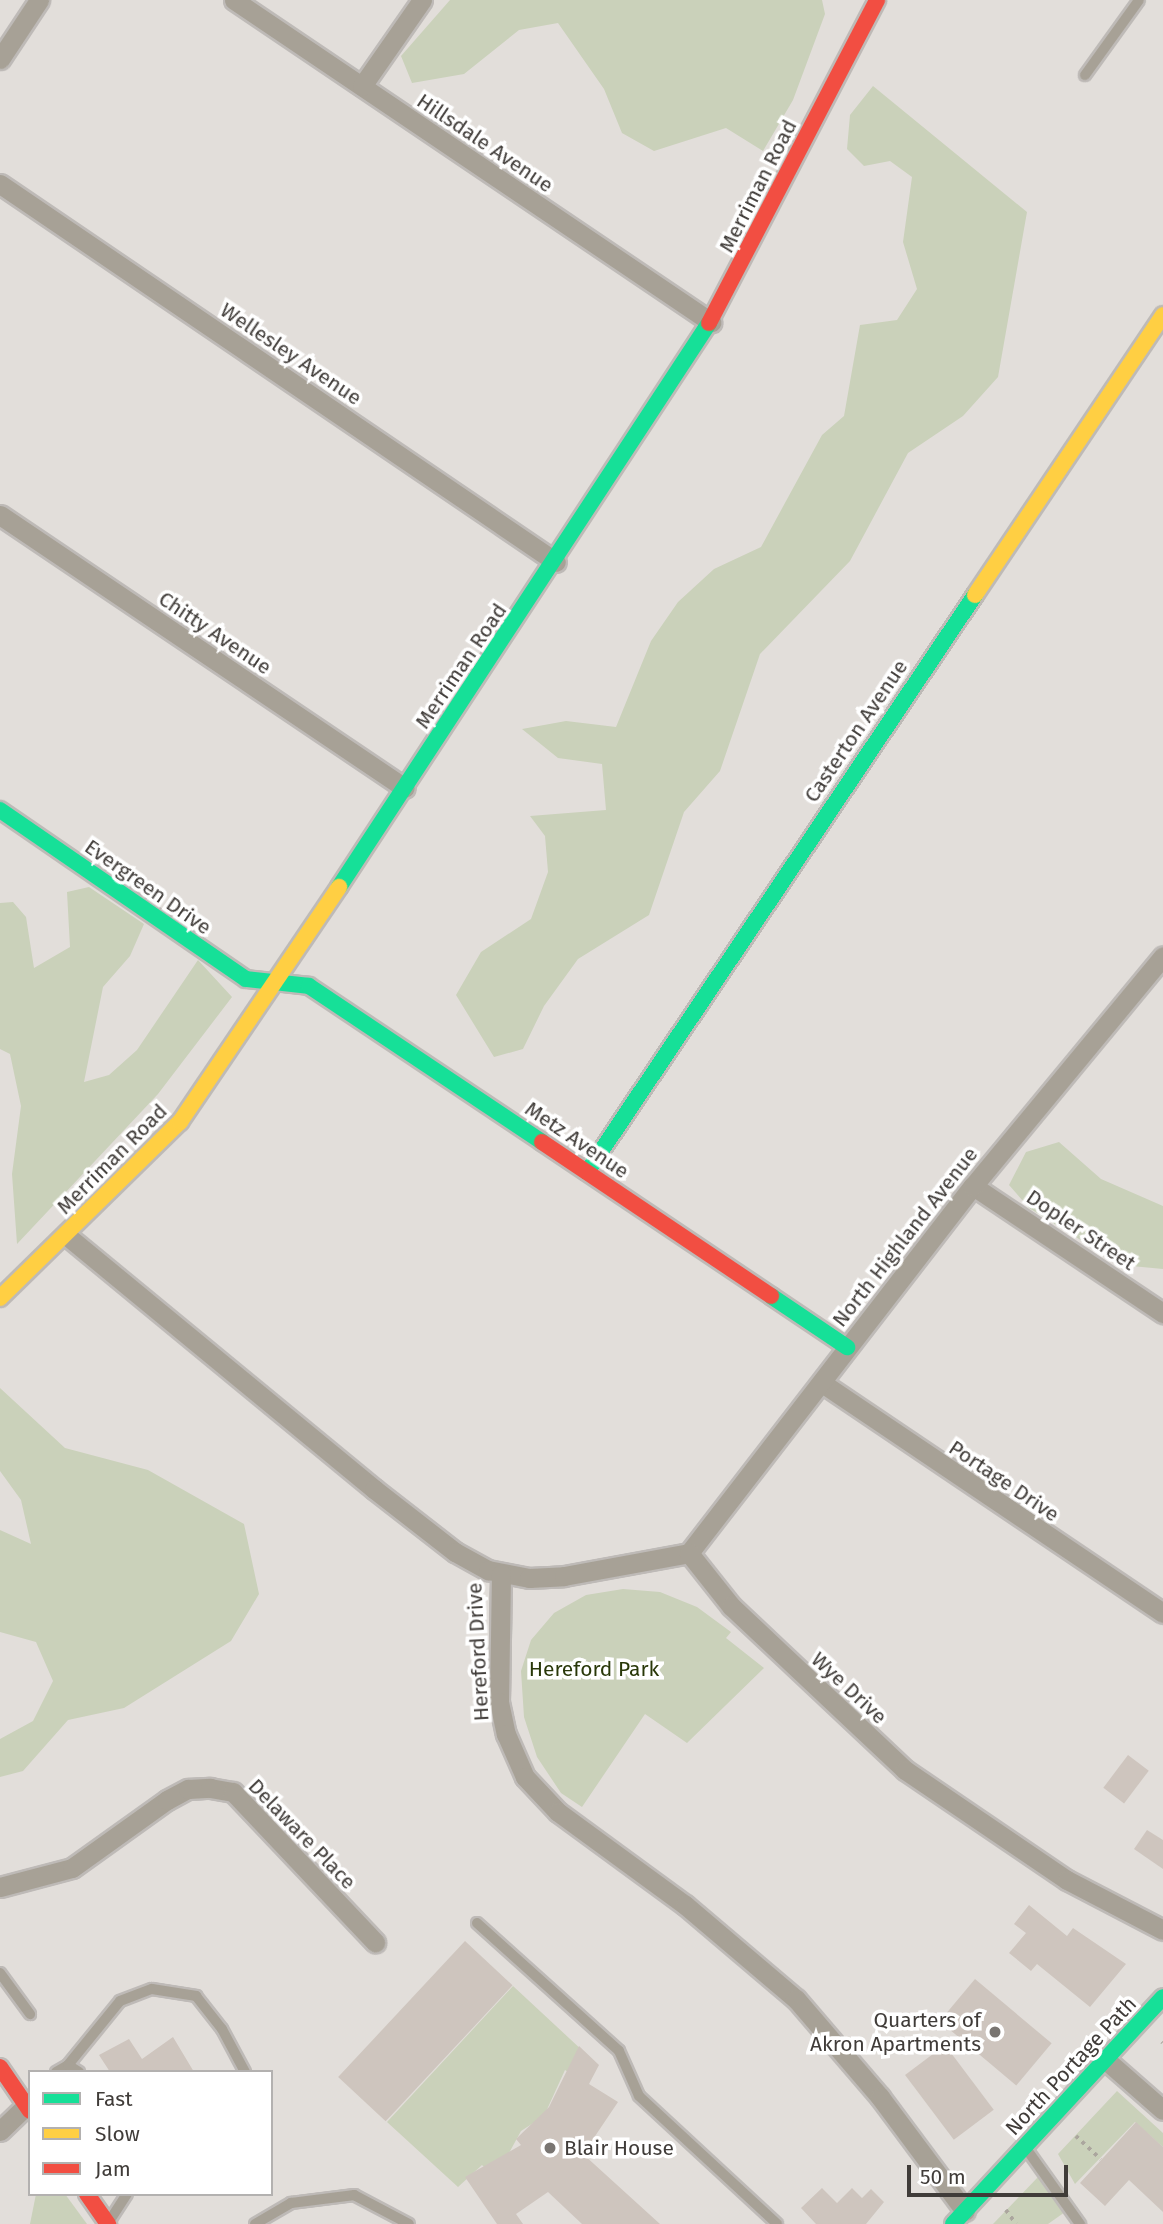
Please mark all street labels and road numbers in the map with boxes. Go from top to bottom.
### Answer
street label: Hillsdale Avenue [412,88,558,198]
street label: Merriman Road [714,115,802,257]
street label: Wellesley Avenue [216,297,366,411]
street label: Chitty Avenue [154,586,276,680]
street label: Merriman Road [410,599,512,733]
street label: Casterton Avenue [799,655,913,807]
street label: Evergreen Drive [80,834,216,940]
street label: Metz Avenue [520,1096,634,1184]
street label: Merriman Road [52,1099,172,1219]
street label: North Highland Avenue [827,1142,983,1332]
street label: Dopler Street [1022,1184,1140,1276]
street label: Portage Drive [944,1435,1064,1527]
street label: Hereford Drive [462,1582,494,1722]
street label: Wye Drive [806,1647,892,1729]
street label: Delaware Place [243,1774,361,1894]
street label: North Portage Path [1000,1991,1142,2141]

